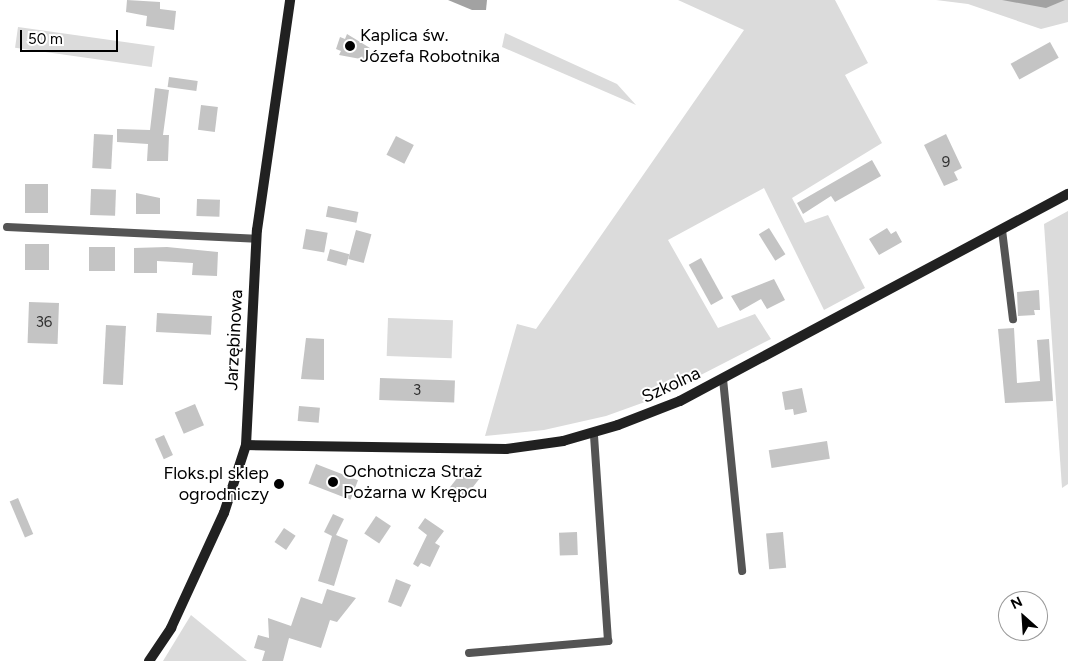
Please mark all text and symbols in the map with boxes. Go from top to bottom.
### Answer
scale bar [22,20,120,52]
place label: Kaplica św. Józefa Robotnika [360,25,500,68]
text: 50 m [28,30,63,48]
marker: Kaplica św. Józefa Robotnika [344,40,356,52]
house number: 9 [942,154,950,172]
street label: Jarzębinowa [221,289,247,391]
house number: 36 [36,314,52,332]
street label: Szkolna [638,362,704,408]
house number: 3 [413,382,421,400]
place label: Ochotnicza Straż Pożarna w Krępcu [343,461,487,504]
place label: Floks.pl sklep ogrodniczy [163,463,269,506]
marker: Ochotnicza Straż Pożarna w Krępcu [327,476,339,488]
marker: Floks.pl sklep ogrodniczy [273,478,285,490]
north arrow [998,591,1048,641]
text: N [1008,593,1025,613]

